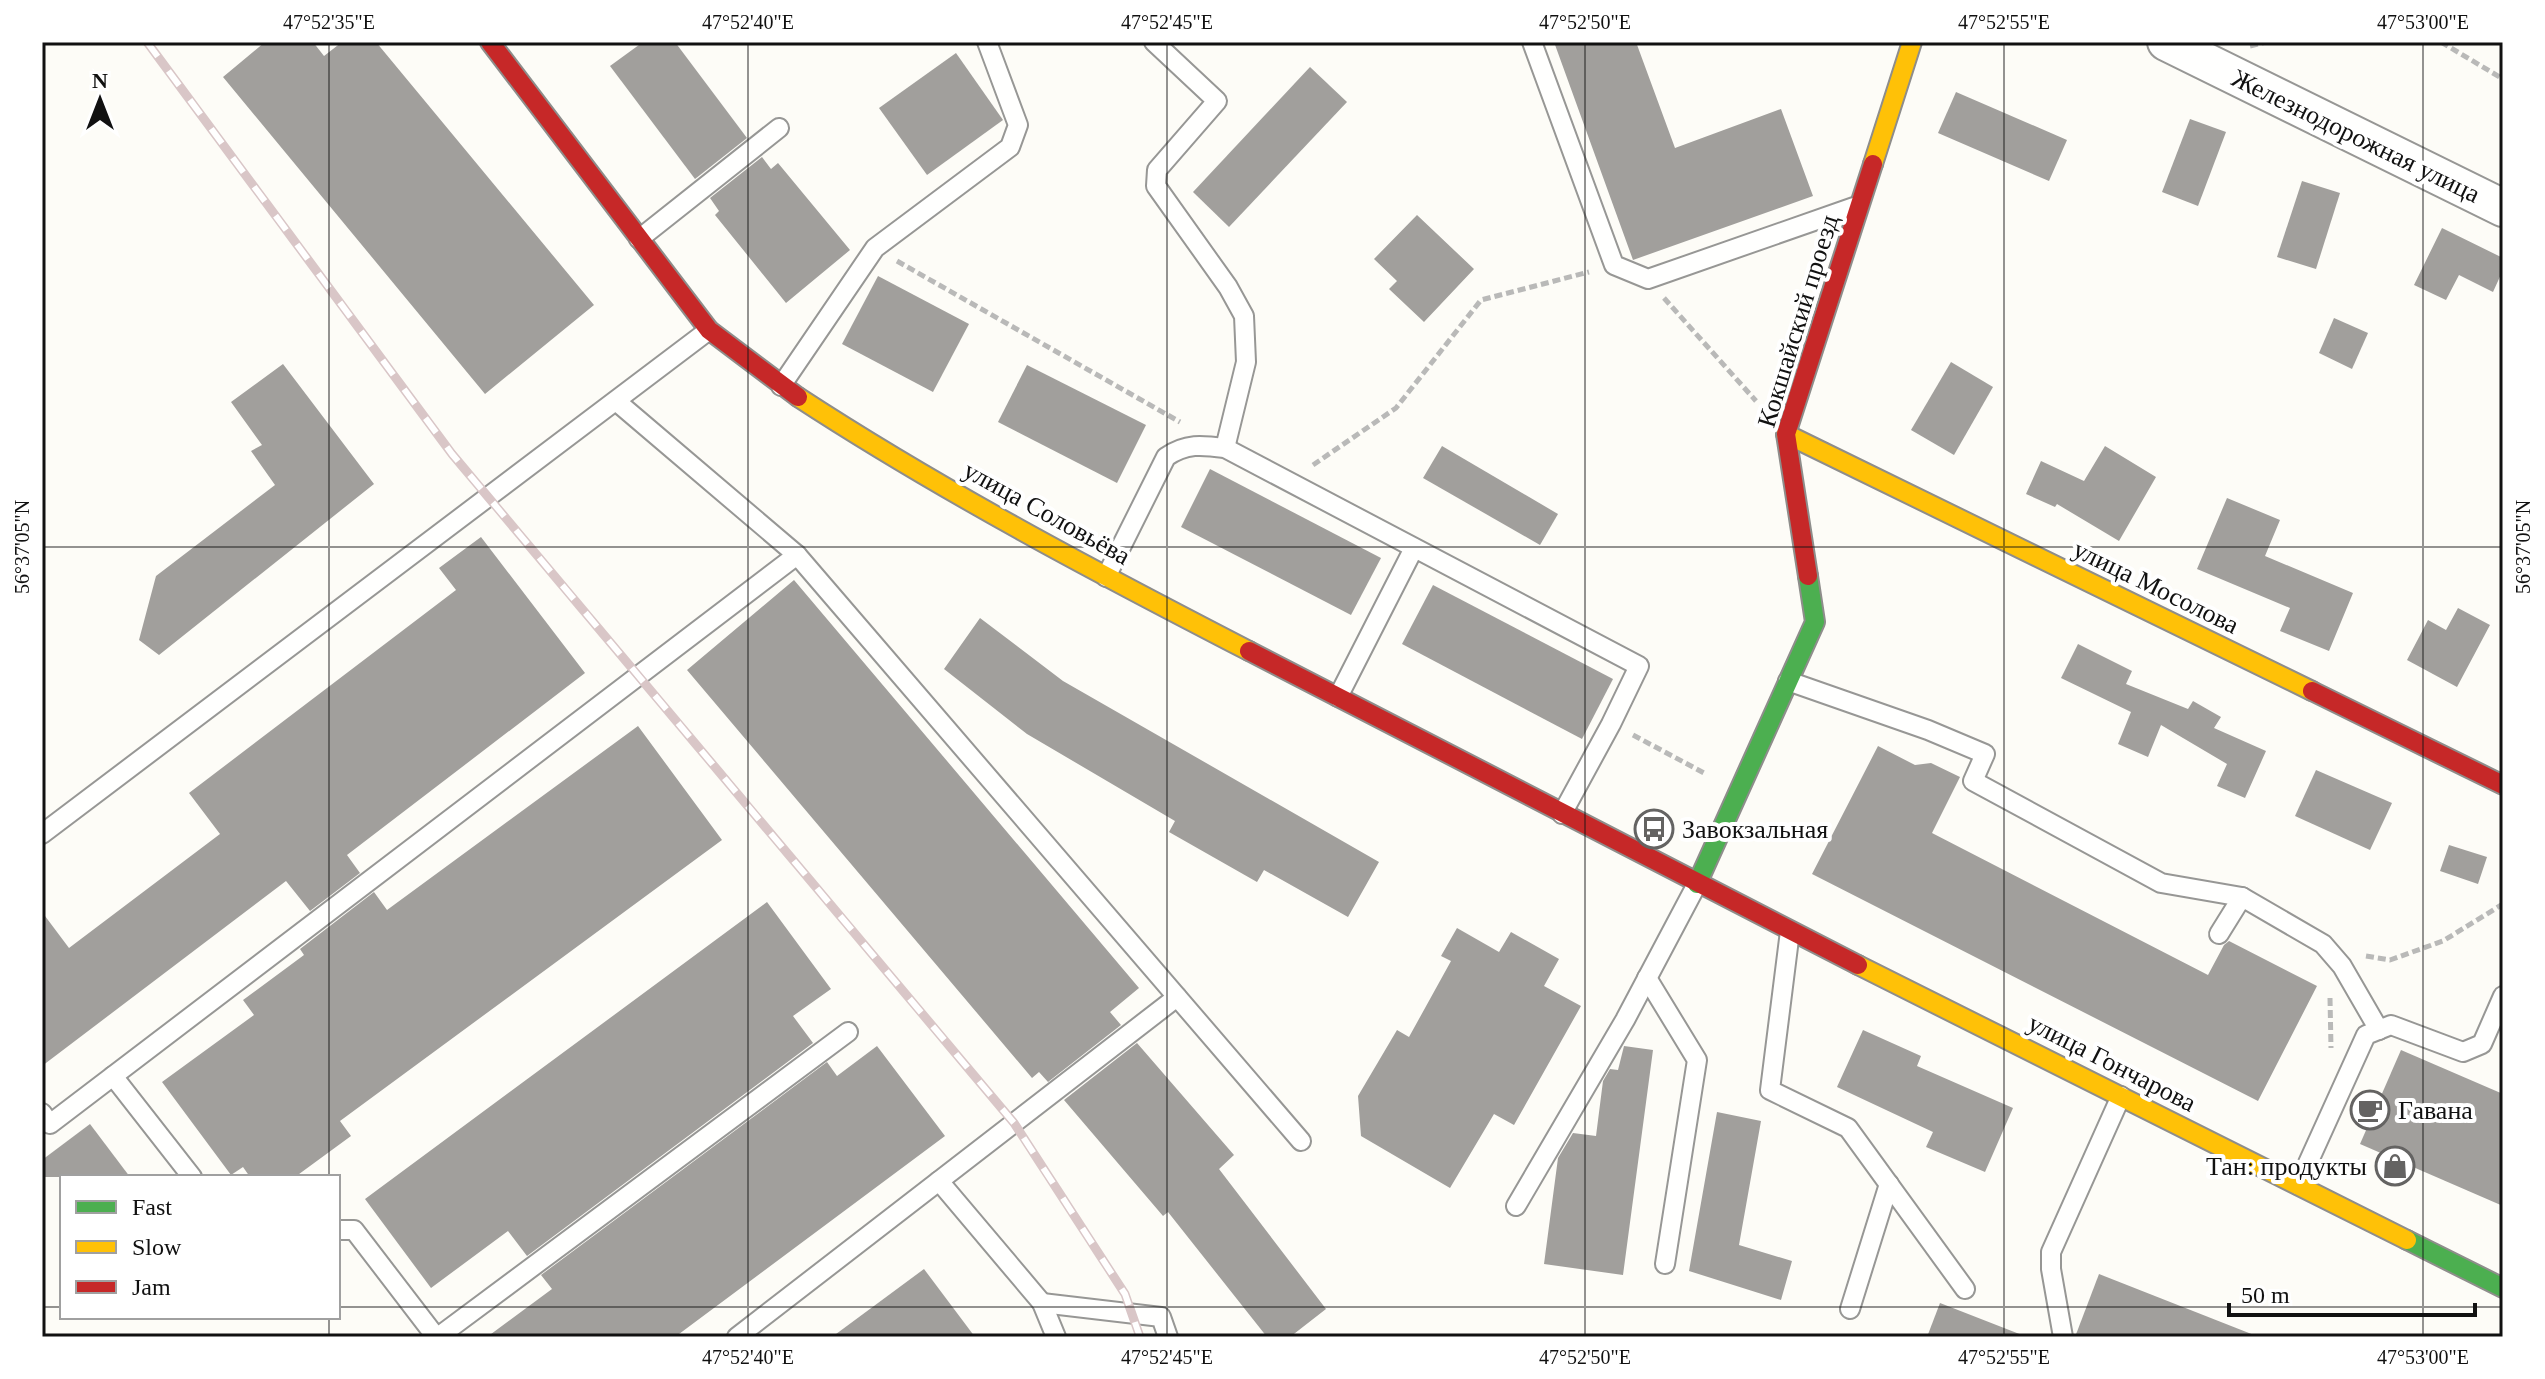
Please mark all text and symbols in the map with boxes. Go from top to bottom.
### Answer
text: 47°52'35"E [283,11,375,33]
text: 47°52'40"E [702,11,794,33]
text: 47°52'45"E [1121,11,1213,33]
text: 47°52'50"E [1539,11,1631,33]
text: 47°52'55"E [1958,11,2050,33]
text: 47°53'00"E [2377,11,2469,33]
north arrow [60,60,140,140]
street label: Железнодорожная улица [2227,63,2485,209]
text: N [92,68,108,93]
street label: Кокшайский проезд [1752,211,1844,431]
street label: улица Соловьёва [959,455,1136,571]
text: 56°37'05"N [11,500,33,594]
text: 56°37'05"N [2512,500,2534,594]
street label: улица Мосолова [2069,534,2244,640]
bus stop icon: Завокзальная [1633,808,1675,850]
place label: Завокзальная [1682,815,1828,844]
street label: улица Гончарова [2023,1008,2201,1118]
cafe icon: Гавана [2349,1089,2391,1131]
place label: Гавана [2398,1096,2473,1125]
shop icon: Тан: продукты [2374,1145,2416,1187]
place label: Тан: продукты [2206,1152,2367,1181]
legend [60,1175,340,1319]
text: Fast [132,1194,172,1220]
text: Slow [132,1234,182,1260]
scale bar [2229,1267,2475,1317]
text: Jam [132,1274,171,1300]
text: 50 m [2241,1282,2290,1308]
text: 47°52'40"E [702,1346,794,1368]
text: 47°52'45"E [1121,1346,1213,1368]
text: 47°52'50"E [1539,1346,1631,1368]
text: 47°52'55"E [1958,1346,2050,1368]
text: 47°53'00"E [2377,1346,2469,1368]

